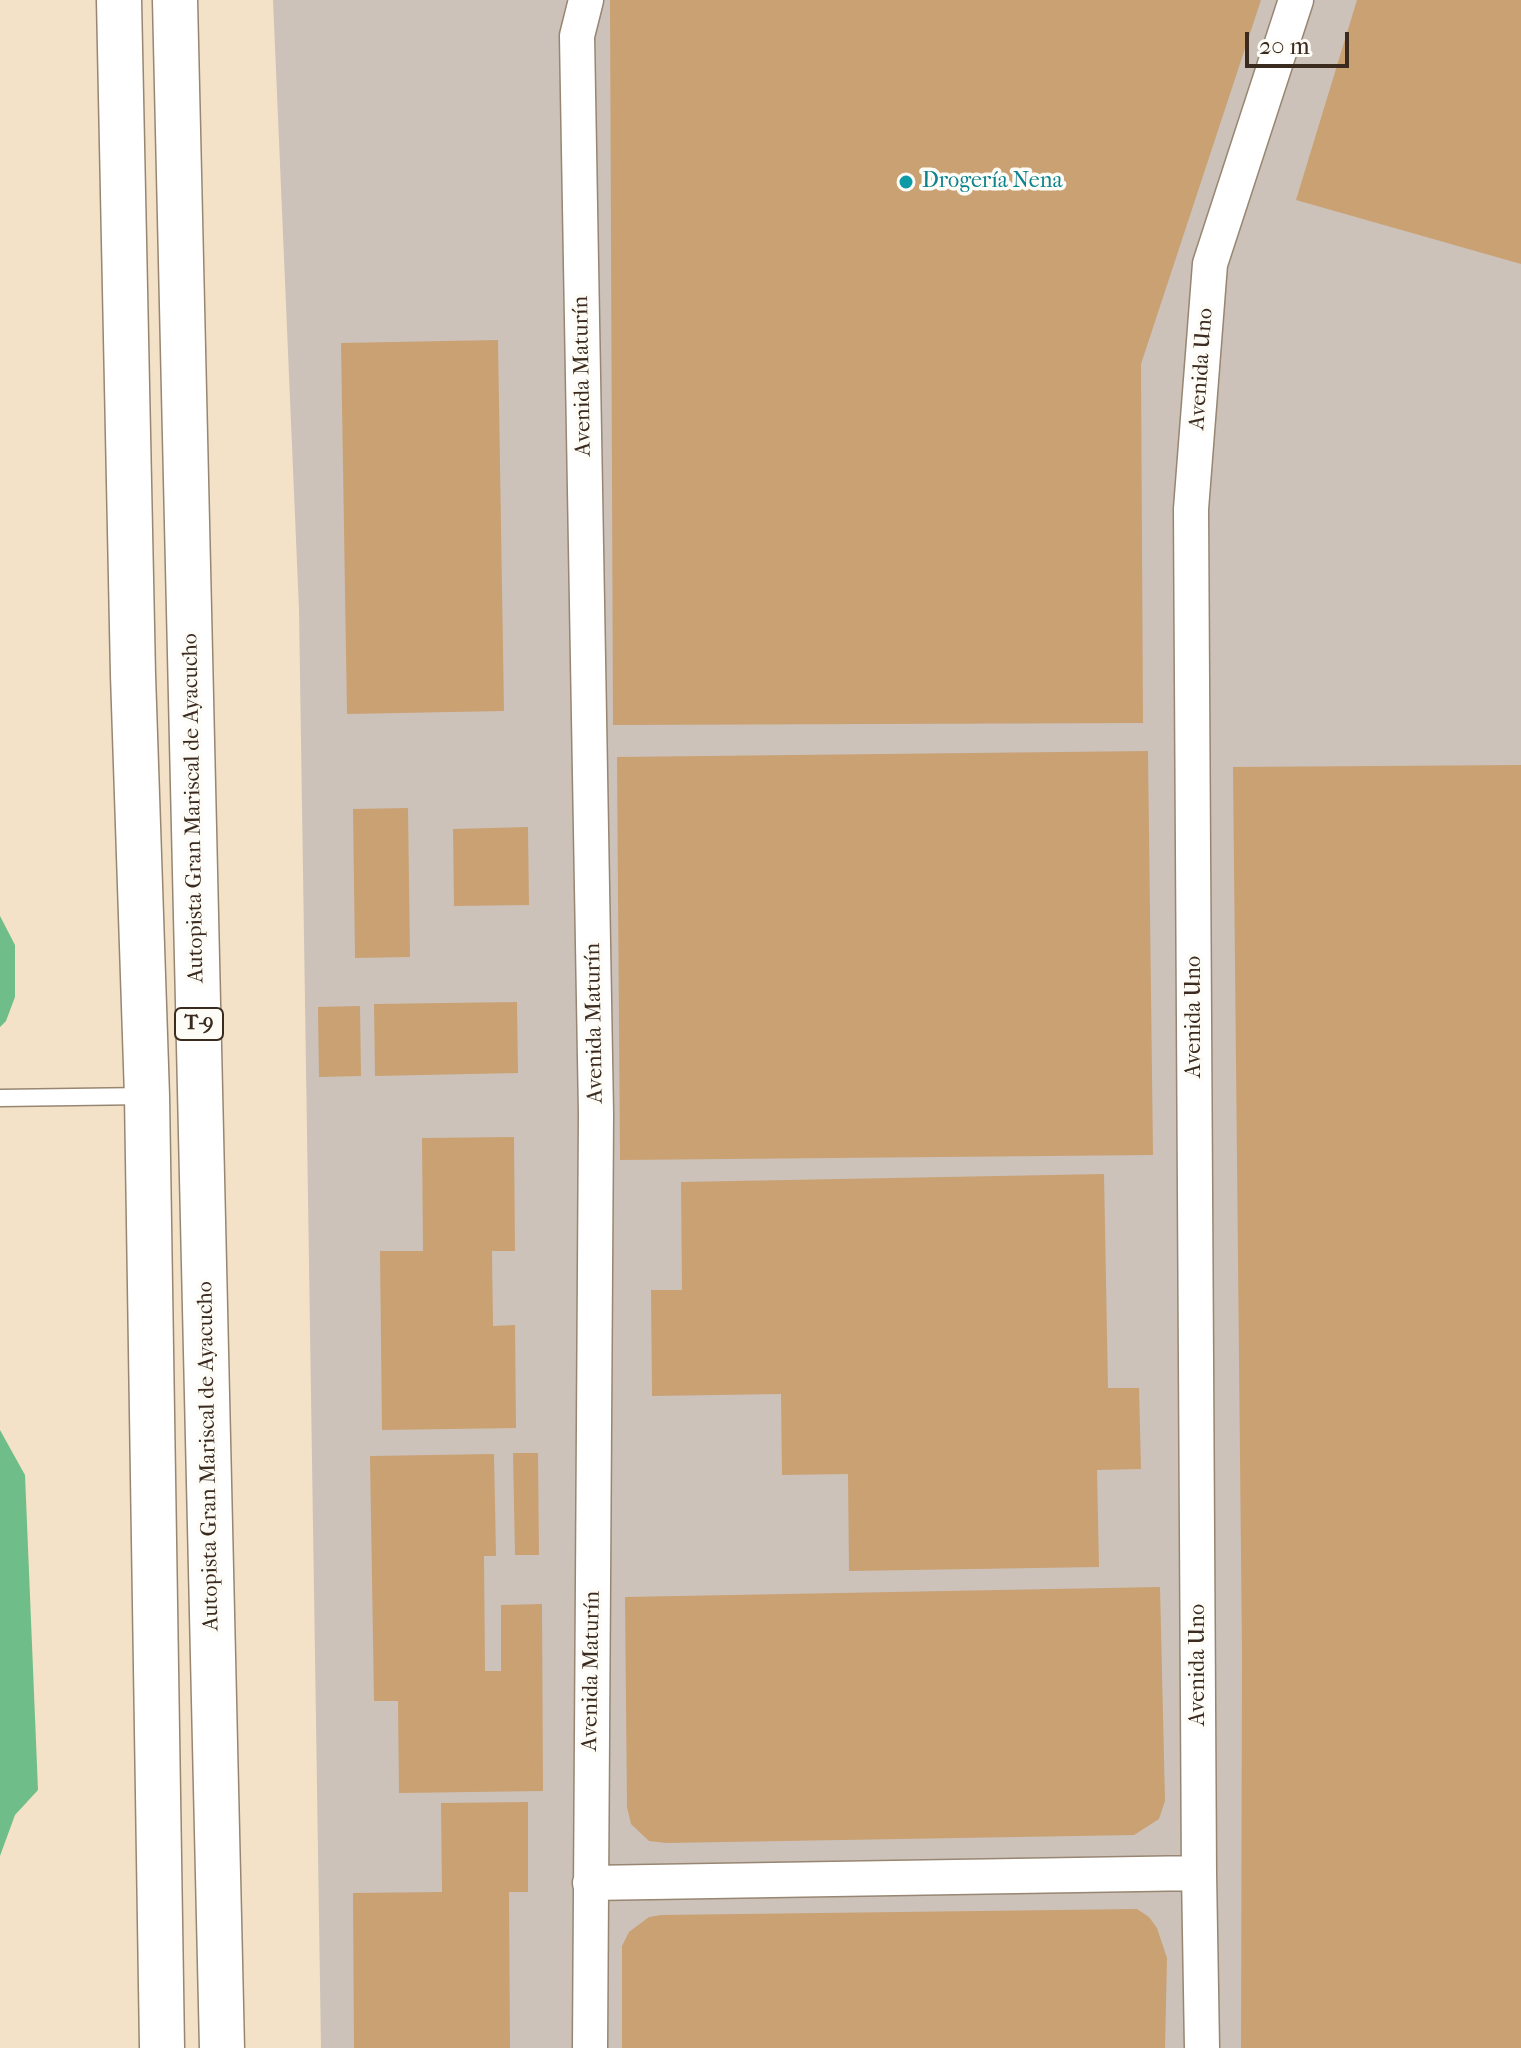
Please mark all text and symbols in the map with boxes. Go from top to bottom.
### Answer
scale bar [1249,16,1353,66]
text: 20 m [1259,32,1310,60]
place label: Drogería Nena [922,169,1063,195]
marker: Drogería Nena [897,173,915,191]
street label: Avenida Maturín [568,296,598,456]
street label: Avenida Uno [1185,307,1219,431]
street label: Autopista Gran Mariscal de Ayacucho [178,633,210,983]
street label: Avenida Maturín [580,943,610,1103]
street label: Avenida Uno [1182,956,1208,1078]
road number: T-9 [175,1008,223,1040]
street label: Autopista Gran Mariscal de Ayacucho [193,1281,225,1631]
street label: Avenida Maturín [577,1591,607,1751]
street label: Avenida Uno [1186,1604,1212,1726]

